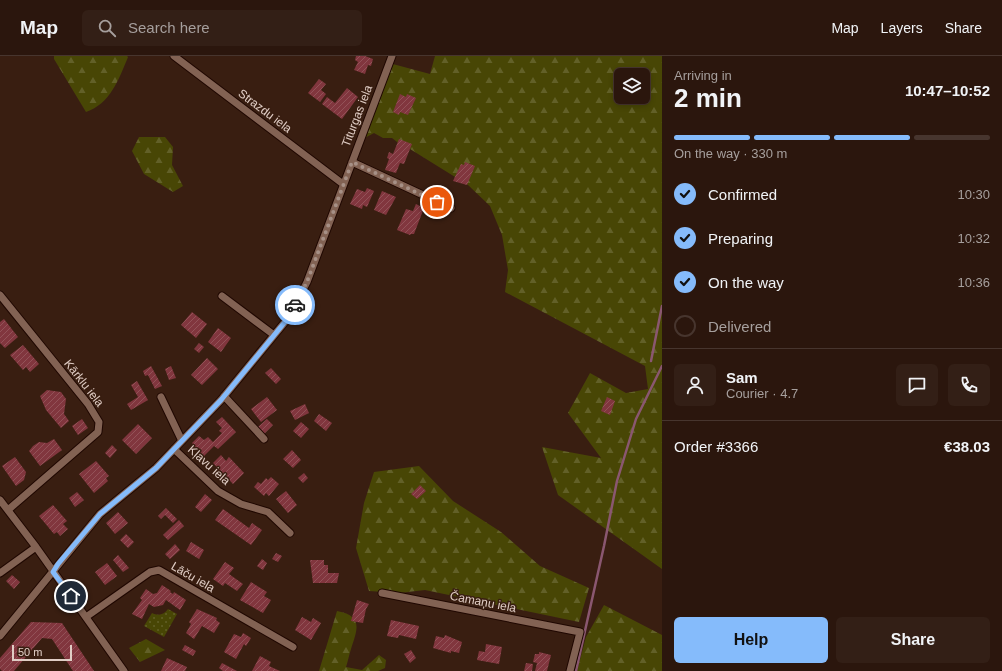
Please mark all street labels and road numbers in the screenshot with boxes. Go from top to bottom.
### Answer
street label: Titurgas iela [339,83,375,149]
street label: Strazdu iela [235,86,295,136]
street label: Kārklu iela [61,357,107,410]
street label: Kļavu iela [185,442,233,488]
street label: Lāču iela [169,559,218,595]
street label: Čamaņu iela [449,588,518,615]

